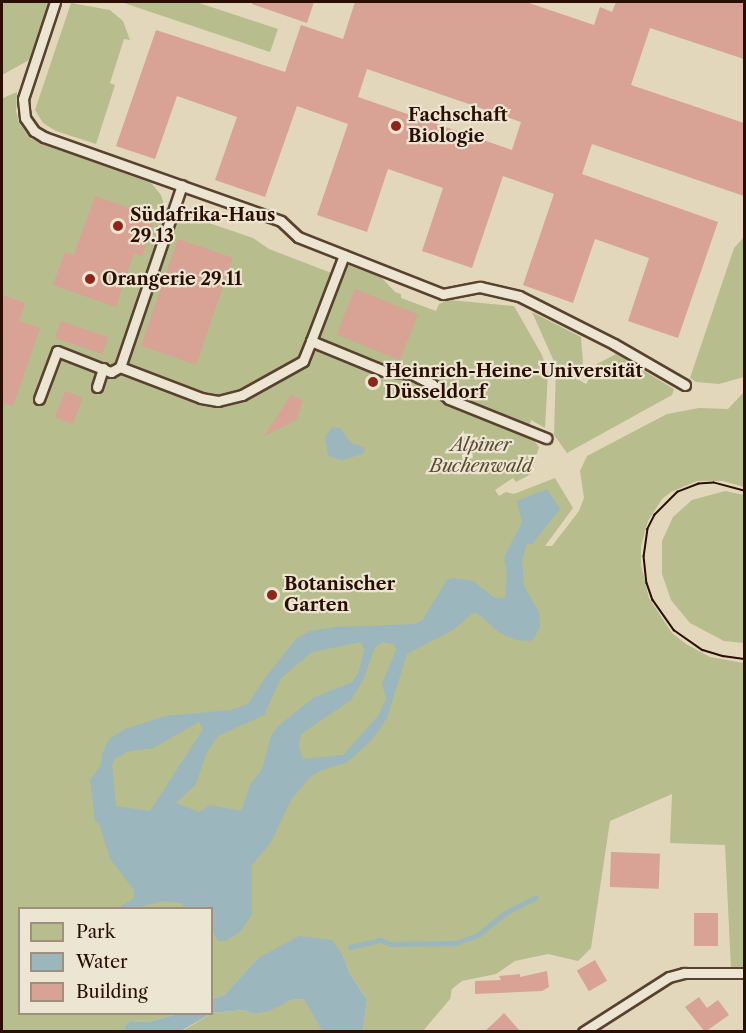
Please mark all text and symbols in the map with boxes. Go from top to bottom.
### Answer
place label: Fachschaft Biologie [408,105,508,148]
marker: Fachschaft Biologie [389,119,403,133]
place label: Südafrika-Haus 29.13 [130,205,275,248]
marker: Südafrika-Haus 29.13 [111,219,125,233]
place label: Orangerie 29.11 [102,268,242,290]
marker: Orangerie 29.11 [83,272,97,286]
place label: Heinrich-Heine-Universität Düsseldorf [385,361,643,404]
marker: Heinrich-Heine-Universität Düsseldorf [366,375,380,389]
park label: Alpiner Buchenwald [429,435,533,478]
place label: Botanischer Garten [284,574,395,616]
marker: Botanischer Garten [265,588,279,602]
legend [18,907,213,1015]
text: Park [76,921,115,943]
text: Water [76,951,128,973]
text: Building [76,981,148,1003]

